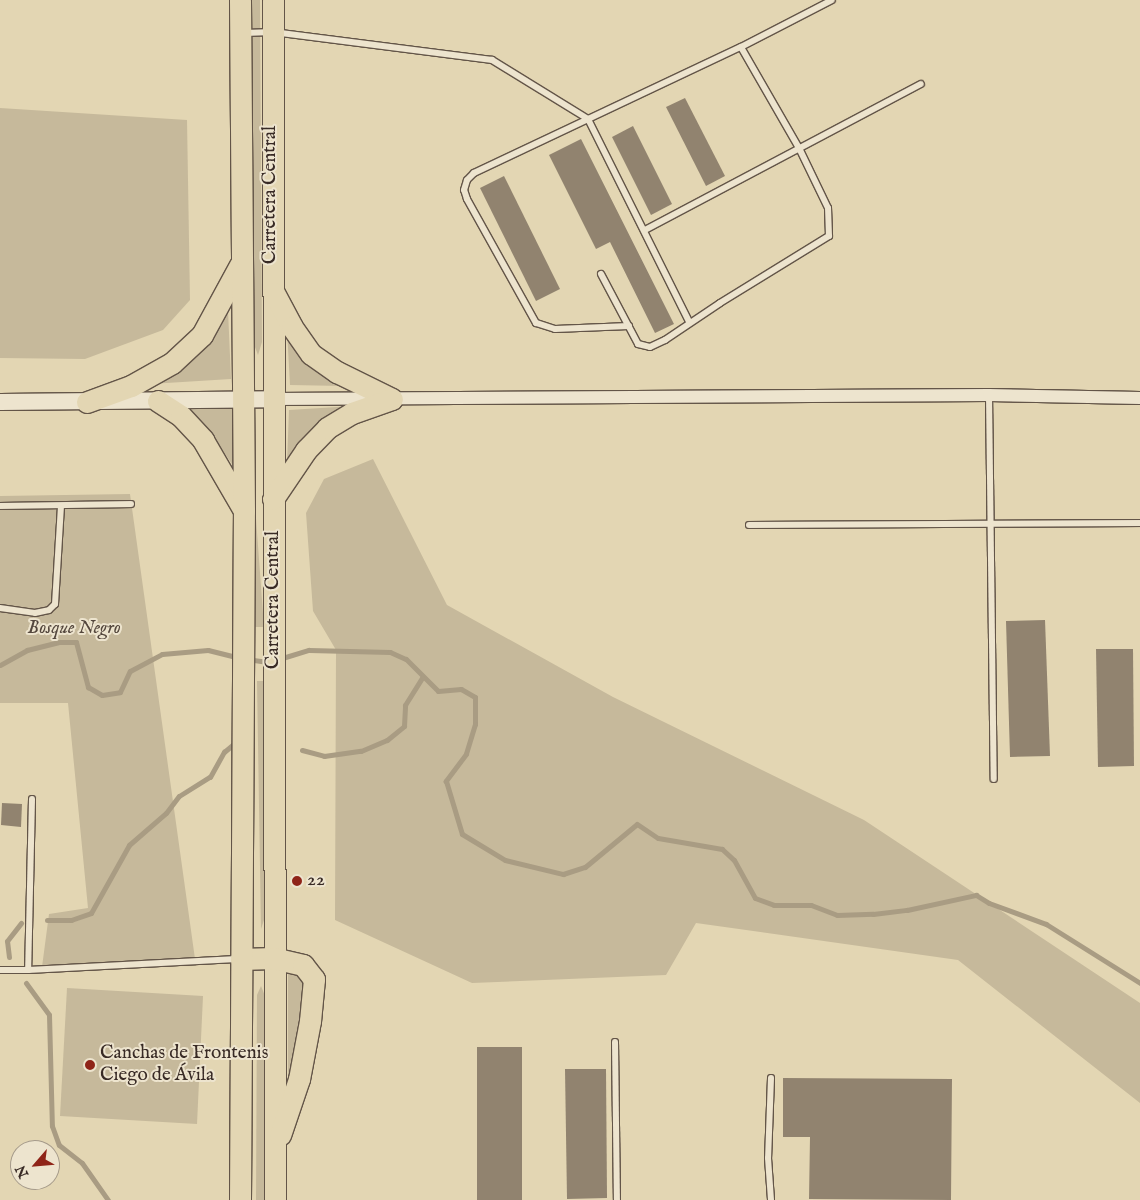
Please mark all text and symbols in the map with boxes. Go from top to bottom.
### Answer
street label: Carretera Central [260,126,282,264]
street label: Carretera Central [263,531,285,669]
park label: Bosque Negro [27,618,121,640]
place label: 22 [307,870,325,892]
marker: 22 [291,875,303,887]
place label: Canchas de Frontenis Ciego de Ávila [100,1043,268,1087]
marker: Canchas de Frontenis Ciego de Ávila [84,1059,96,1071]
north arrow [10,1140,60,1190]
text: N [12,1162,33,1181]

